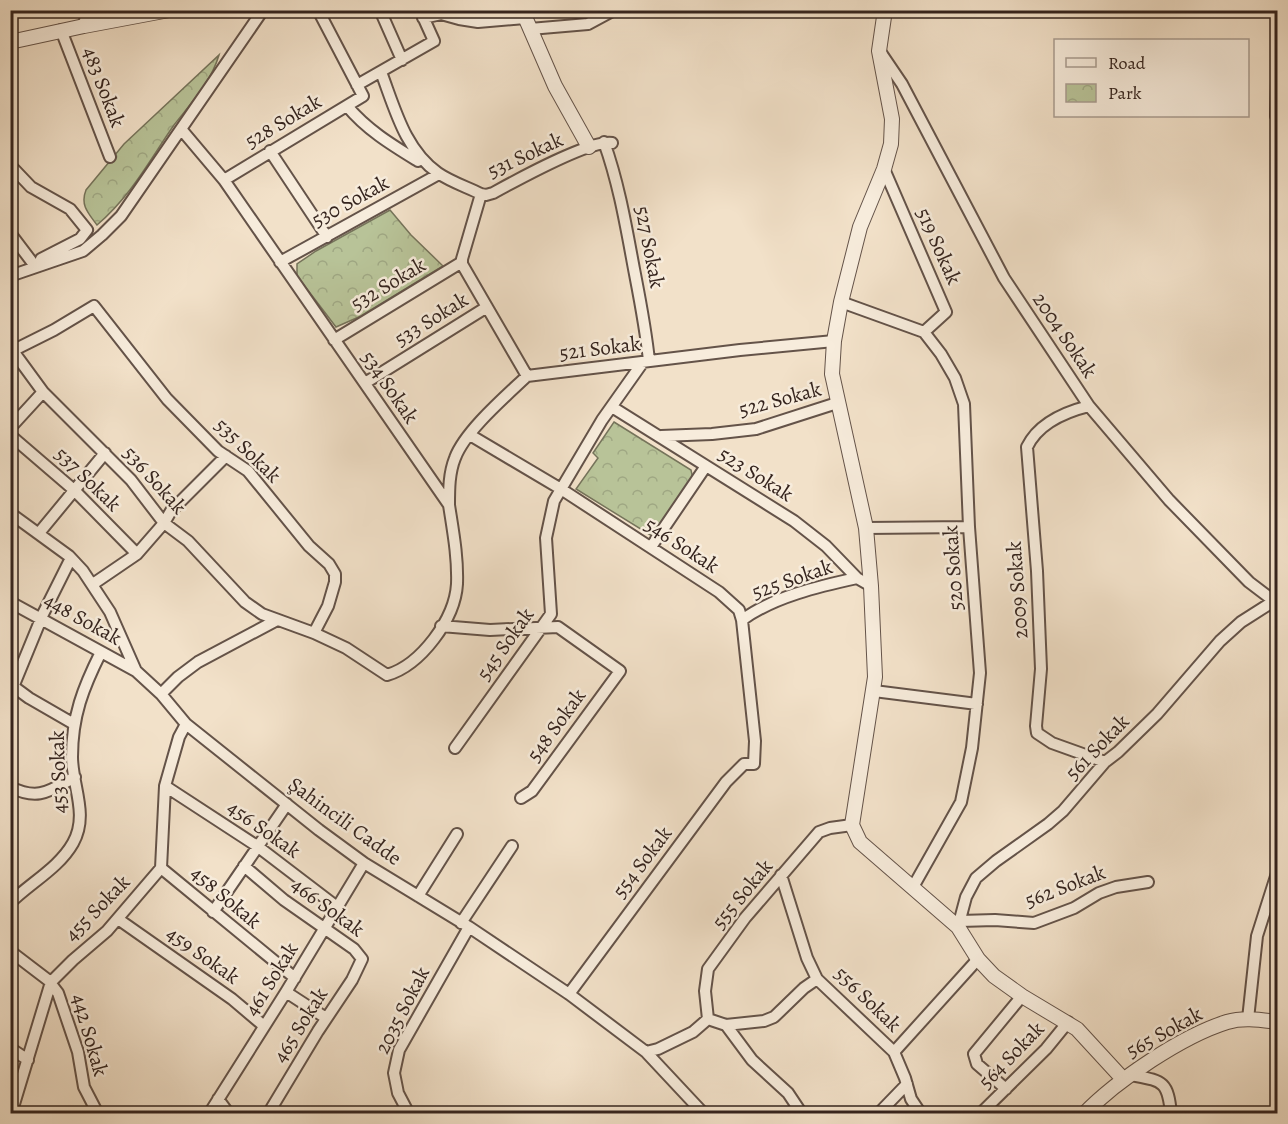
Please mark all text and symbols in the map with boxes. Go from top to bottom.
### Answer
legend [1054,39,1249,117]
street label: 483 Sokak [76,43,132,132]
text: Road [1108,51,1146,75]
text: Park [1108,81,1142,105]
street label: 528 Sokak [239,87,327,155]
street label: 531 Sokak [483,125,568,185]
street label: 530 Sokak [306,168,394,234]
street label: 527 Sokak [628,203,672,291]
street label: 519 Sokak [910,203,969,289]
street label: 532 Sokak [345,250,431,317]
street label: 533 Sokak [389,285,474,353]
street label: 2004 Sokak [1026,287,1104,384]
street label: 521 Sokak [558,329,643,367]
street label: 534 Sokak [355,345,426,429]
street label: 522 Sokak [736,374,825,423]
street label: 535 Sokak [209,411,288,489]
street label: 537 Sokak [49,440,128,518]
street label: 536 Sokak [117,440,194,521]
street label: 523 Sokak [713,440,799,508]
street label: 546 Sokak [639,510,725,580]
street label: 520 Sokak [936,524,970,612]
street label: 2009 Sokak [1000,540,1034,640]
street label: 525 Sokak [748,552,837,606]
street label: 448 Sokak [39,586,127,652]
street label: 545 Sokak [470,601,541,686]
street label: 548 Sokak [520,682,592,767]
street label: 561 Sokak [1059,708,1136,786]
street label: 453 Sokak [43,730,73,814]
street label: Şahincili Cadde [283,770,407,872]
street label: 456 Sokak [222,793,307,865]
street label: 554 Sokak [606,820,679,904]
street label: 555 Sokak [705,853,779,935]
street label: 562 Sokak [1021,858,1110,914]
street label: 458 Sokak [185,859,268,935]
street label: 455 Sokak [58,868,136,948]
street label: 466 Sokak [286,871,371,943]
street label: 459 Sokak [161,920,246,991]
street label: 461 Sokak [237,936,305,1021]
street label: 556 Sokak [828,960,908,1038]
street label: 2035 Sokak [368,961,436,1058]
street label: 465 Sokak [266,982,334,1068]
street label: 442 Sokak [65,990,115,1080]
street label: 565 Sokak [1121,999,1208,1064]
street label: 564 Sokak [972,1015,1051,1095]

